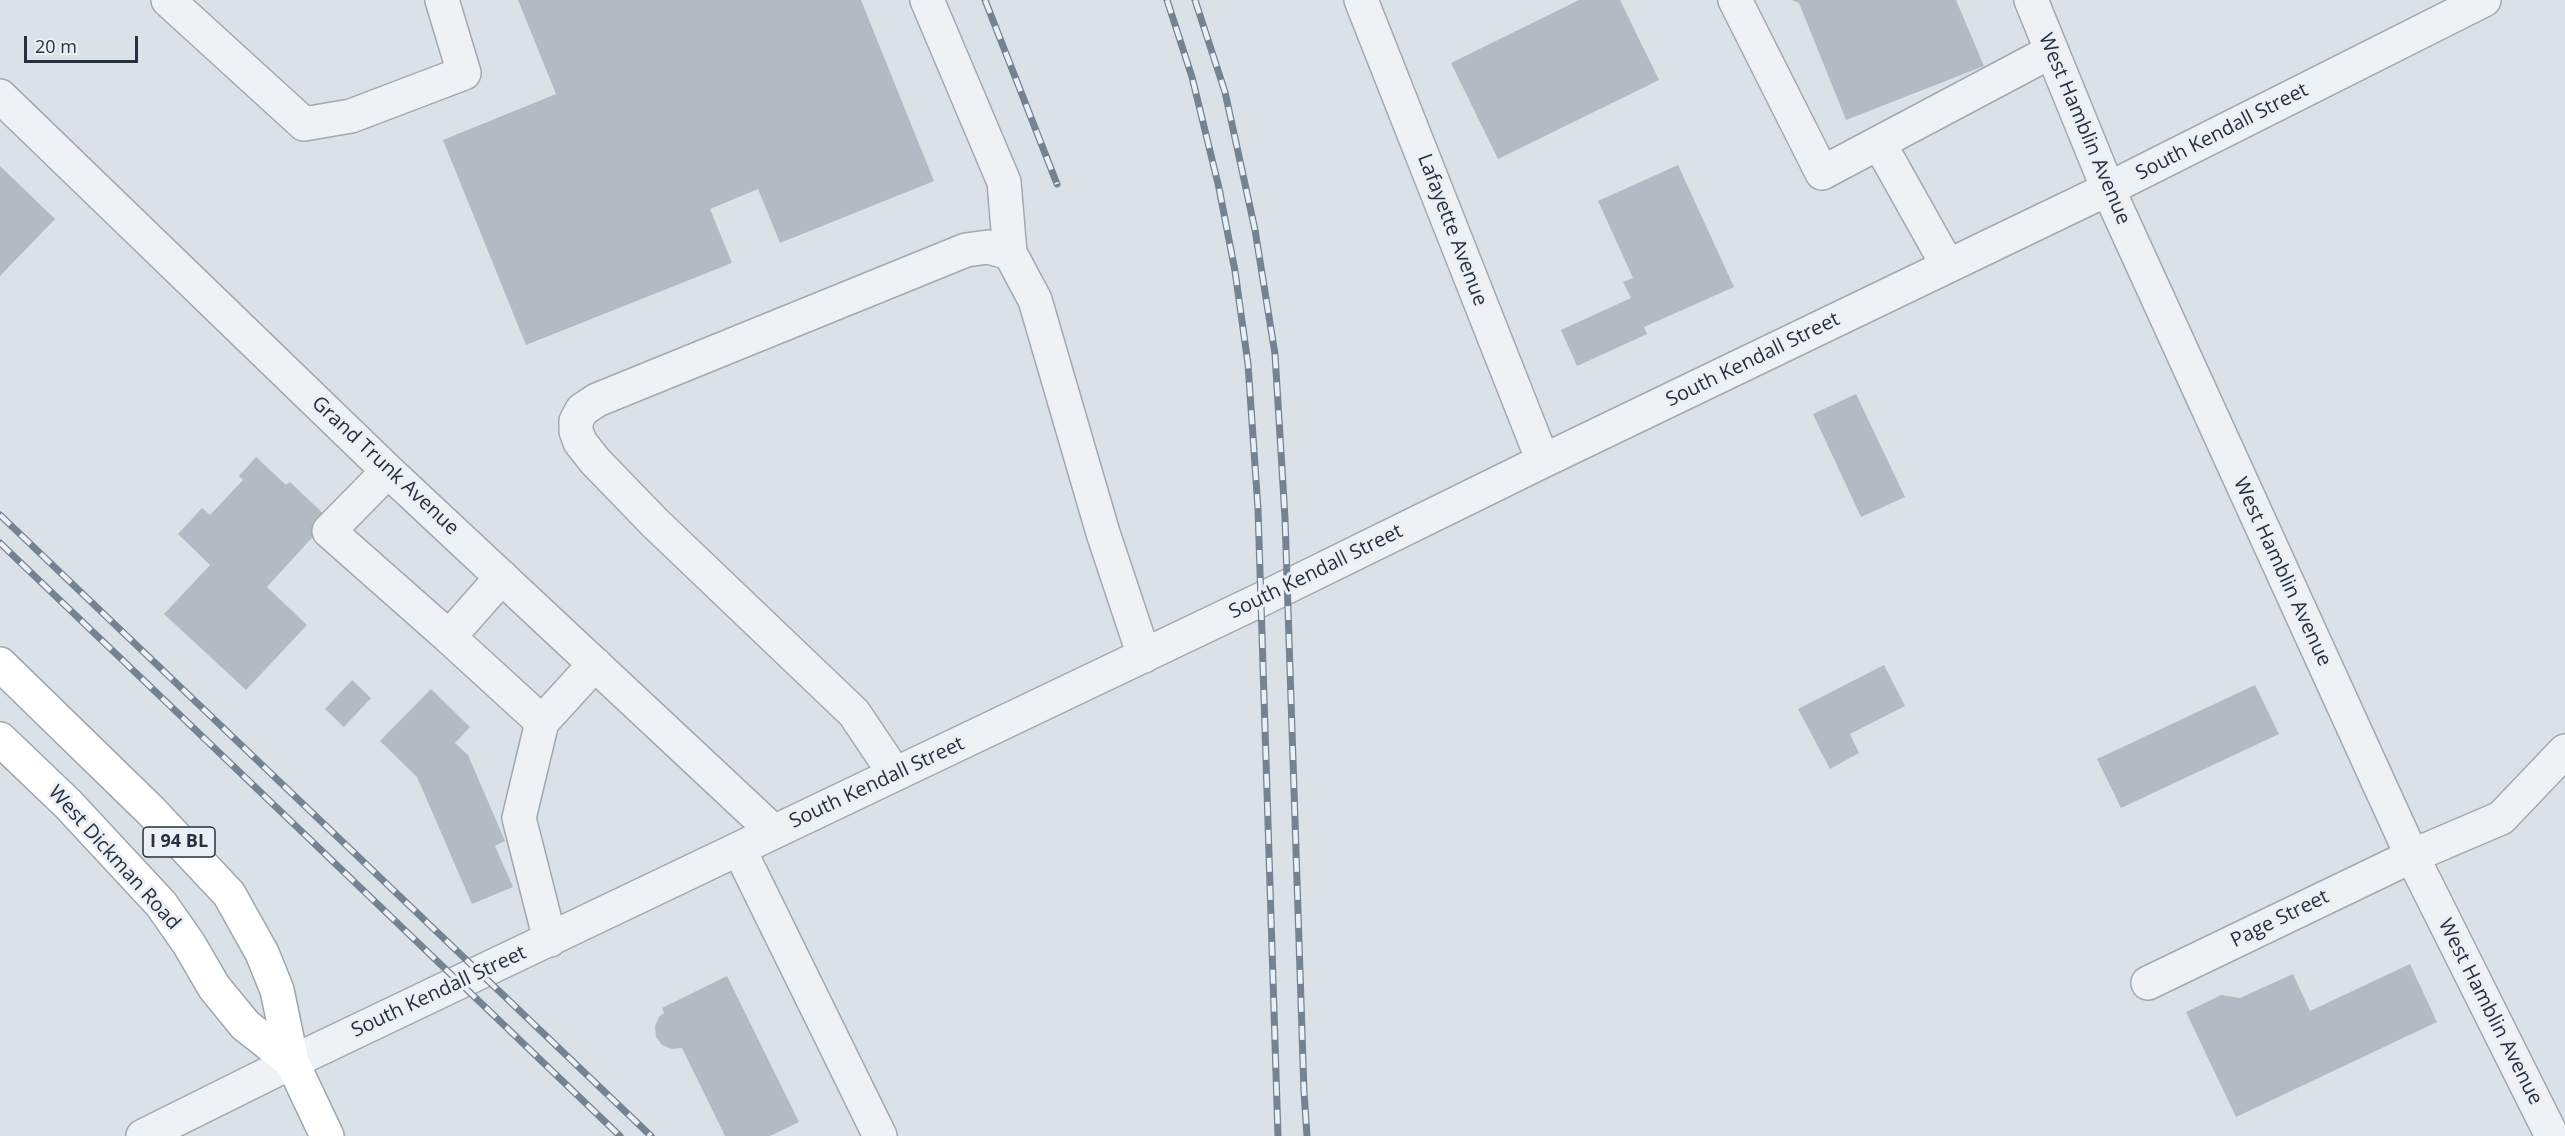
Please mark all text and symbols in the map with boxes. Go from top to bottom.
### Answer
scale bar [27,24,141,62]
street label: West Hamblin Avenue [2033,30,2135,228]
text: 20 m [35,34,77,58]
street label: South Kendall Street [2132,78,2312,186]
street label: Lafayette Avenue [1412,151,1492,309]
street label: South Kendall Street [1662,308,1844,412]
street label: Grand Trunk Avenue [306,392,464,540]
street label: West Hamblin Avenue [2228,474,2336,670]
street label: South Kendall Street [1225,520,1407,624]
street label: South Kendall Street [786,732,968,834]
street label: West Dickman Road [43,781,185,935]
road number: I 94 BL [143,827,215,857]
street label: Page Street [2227,885,2333,953]
street label: West Hamblin Avenue [2433,915,2547,1109]
street label: South Kendall Street [348,941,530,1043]

